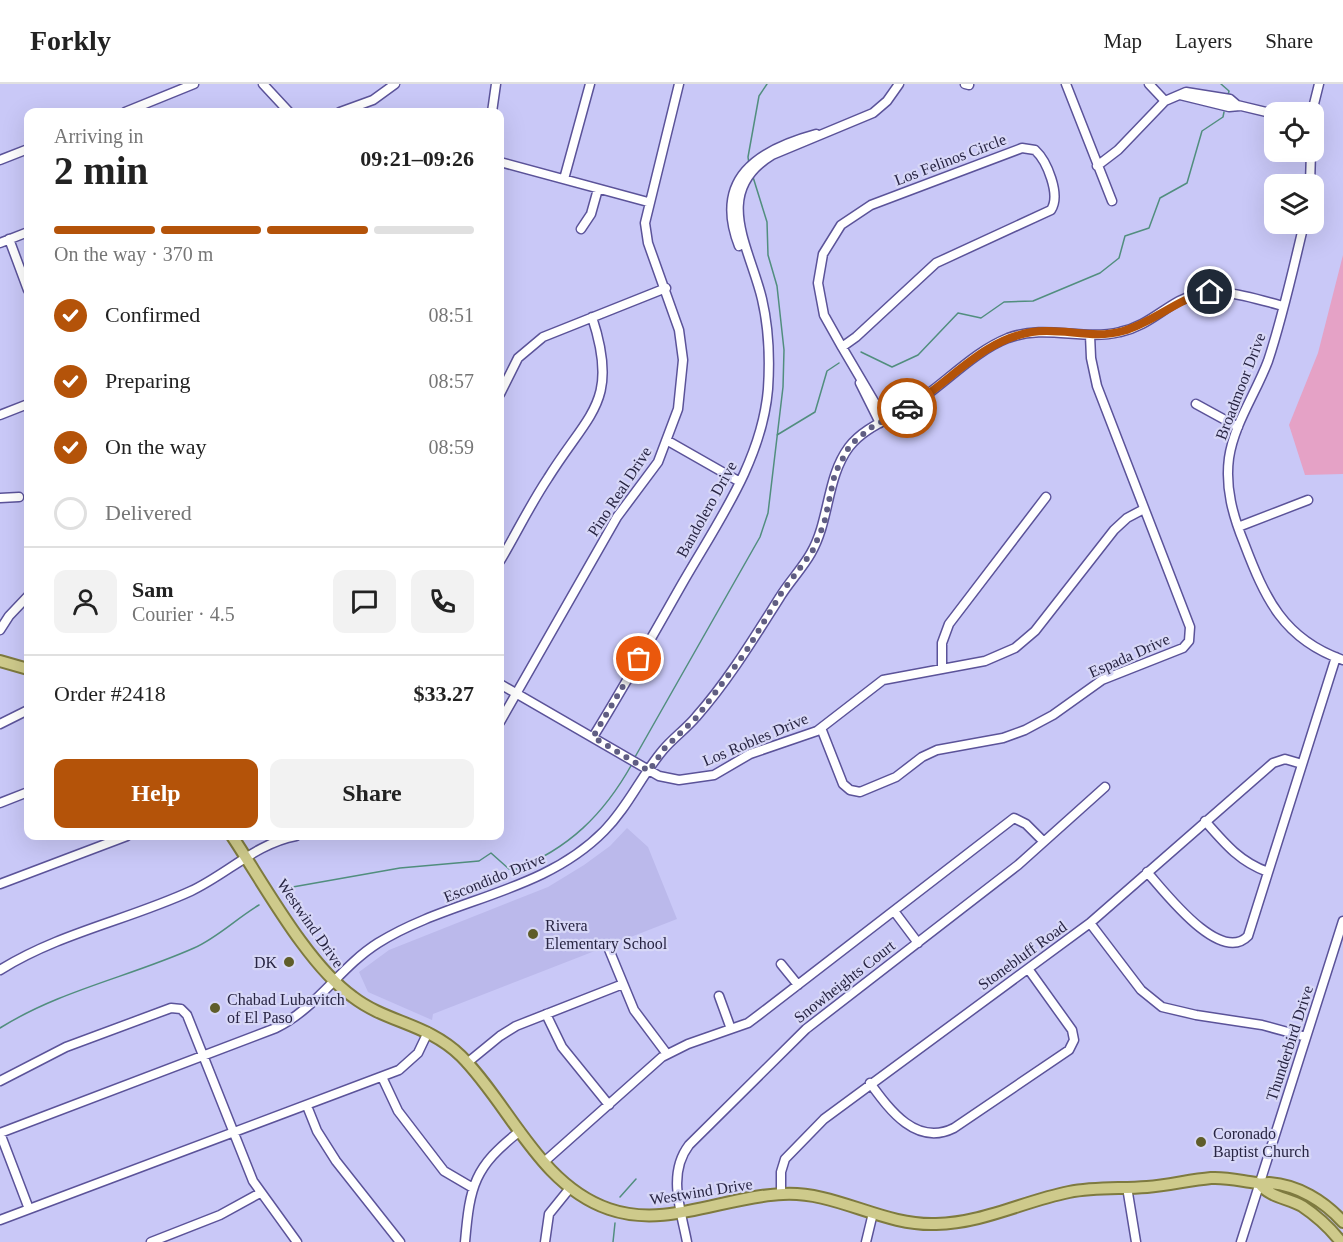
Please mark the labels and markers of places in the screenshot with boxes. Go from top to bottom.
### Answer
pin [1184,266,1235,317]
pin [613,633,664,684]
place label: Rivera Elementary School [545,917,668,953]
marker: Rivera Elementary School [526,927,540,941]
place label: DK [254,954,277,971]
marker: DK [282,955,296,969]
place label: Chabad Lubavitch of El Paso [227,991,345,1026]
marker: Chabad Lubavitch of El Paso [208,1001,222,1015]
place label: Coronado Baptist Church [1213,1125,1309,1161]
marker: Coronado Baptist Church [1194,1135,1208,1149]

